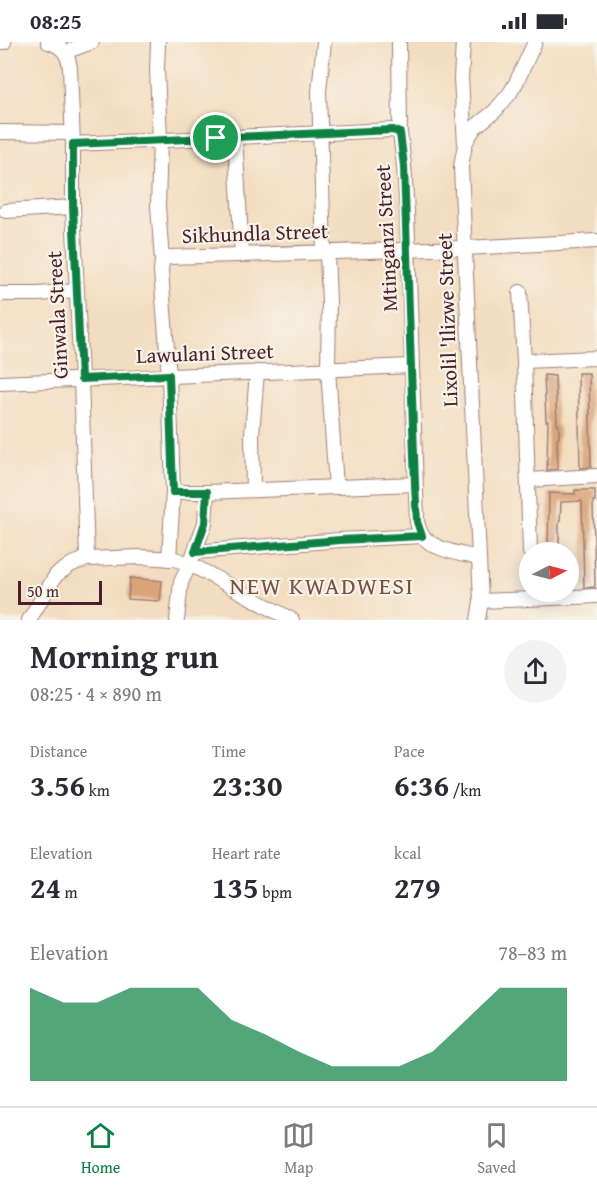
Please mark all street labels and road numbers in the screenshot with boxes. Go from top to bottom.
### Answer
street label: Mtinganzi Street [367,163,405,312]
street label: Sikhundla Street [181,215,329,251]
street label: Lixolil 'Ilizwe Street [428,232,466,408]
street label: Ginwala Street [38,250,76,380]
street label: Lawulani Street [136,335,275,371]

